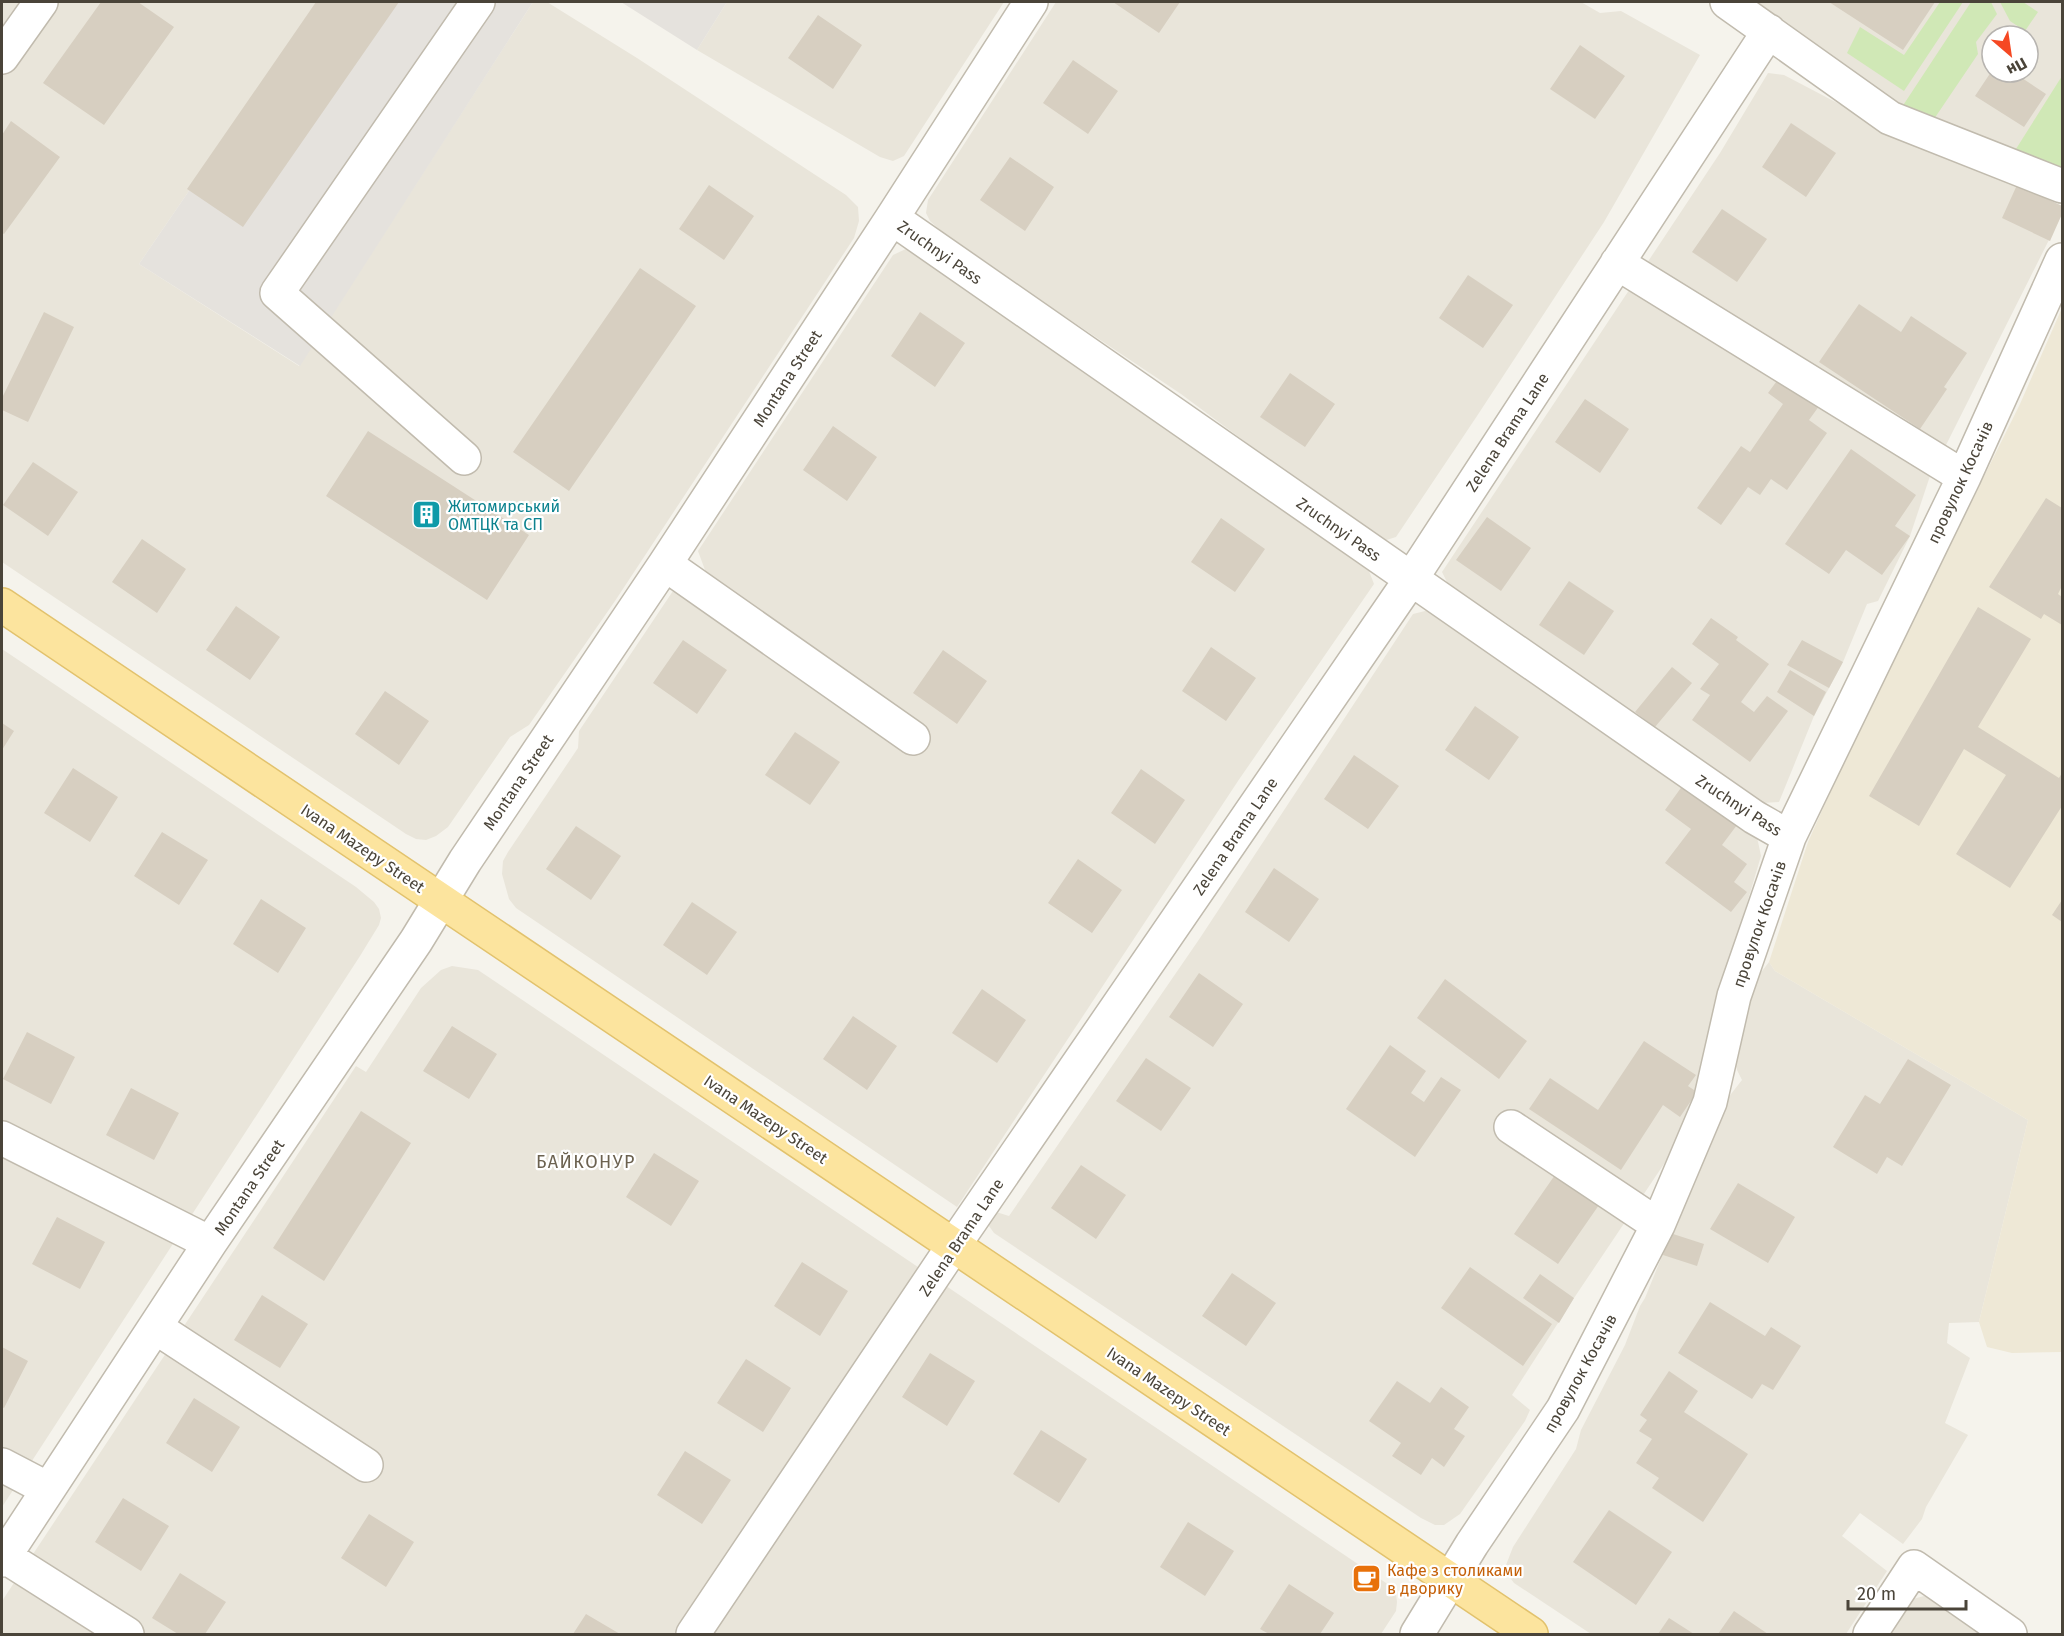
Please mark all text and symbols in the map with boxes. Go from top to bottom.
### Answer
north arrow [1980,24,2040,84]
text: Пн [2004,54,2030,80]
street label: Zruchnyi Pass [894,216,985,288]
street label: Montana Street [749,326,826,430]
street label: Zelena Brama Lane [1462,369,1553,495]
street label: провулок Косачів [1924,418,1997,546]
street label: Zruchnyi Pass [1293,493,1384,565]
place label: Житомирський ОМТЦК та СП [448,497,560,534]
building icon: Житомирський ОМТЦК та СП [411,499,443,531]
street label: Montana Street [479,731,558,834]
street label: Zruchnyi Pass [1692,771,1785,840]
street label: Zelena Brama Lane [1189,774,1282,899]
street label: Ivana Mazepy Street [297,800,428,897]
street label: провулок Косачів [1729,858,1790,990]
street label: Ivana Mazepy Street [700,1071,831,1168]
street label: Montana Street [210,1136,289,1239]
district label: БАЙКОНУР [536,1151,636,1173]
street label: Zelena Brama Lane [915,1175,1008,1300]
street label: провулок Косачів [1540,1310,1621,1436]
street label: Ivana Mazepy Street [1103,1343,1234,1440]
place label: Кафе з столиками в дворику [1387,1561,1523,1598]
cafe icon: Кафе з столиками в дворику [1350,1563,1382,1595]
scale bar [1848,1573,1966,1611]
text: 20 m [1857,1583,1896,1605]

